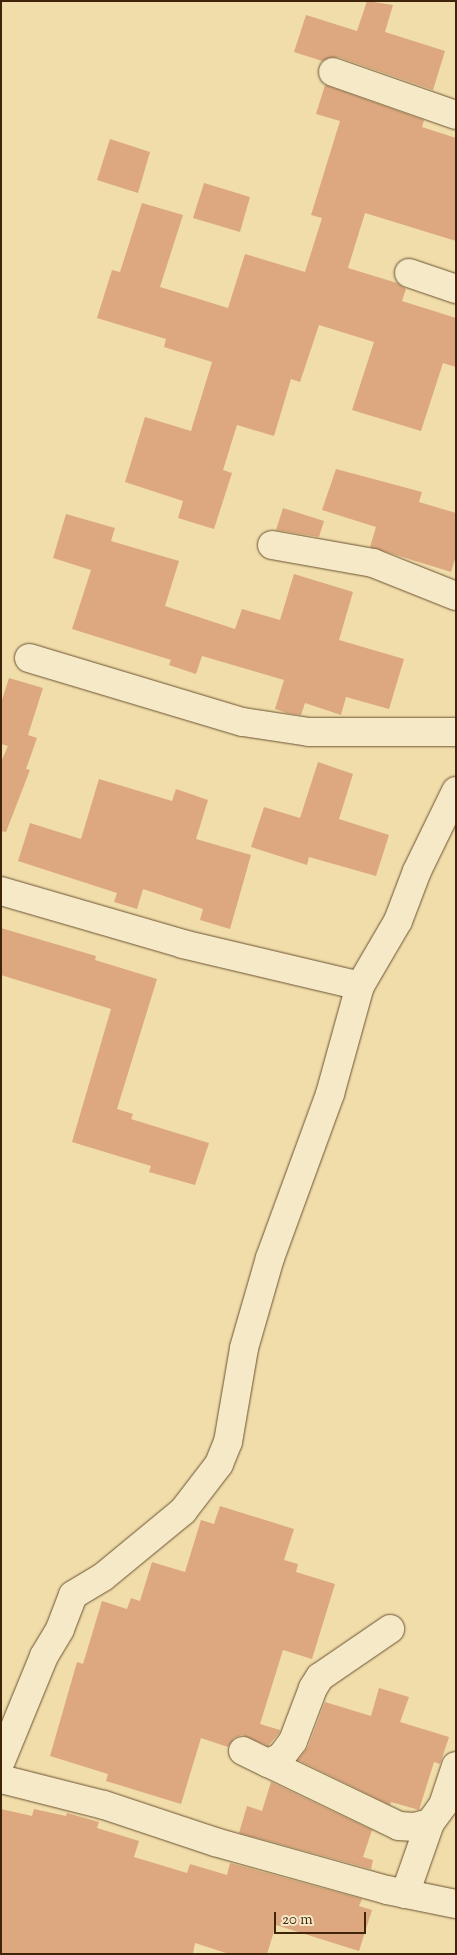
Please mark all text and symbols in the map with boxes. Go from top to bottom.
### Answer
scale bar [277,1902,370,1934]
text: 20 m [282,1910,313,1931]

